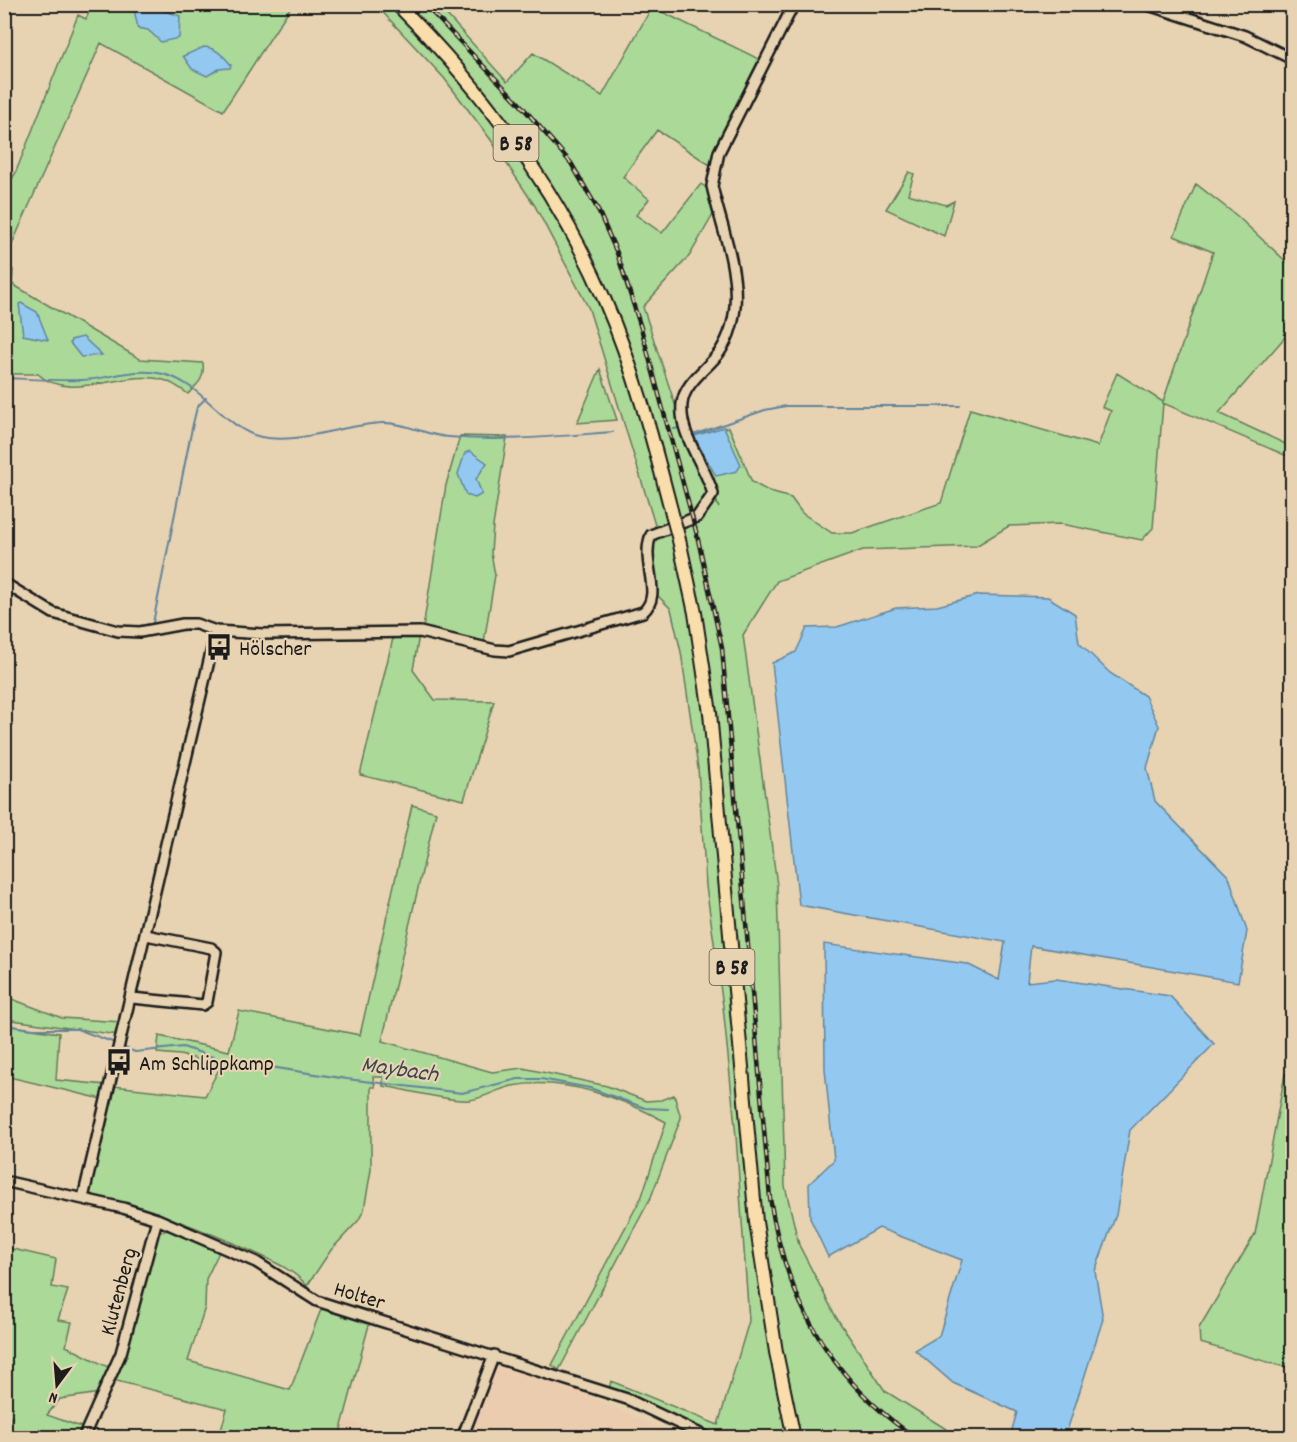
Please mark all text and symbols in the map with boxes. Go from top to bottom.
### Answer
road number: B 58 [494,125,538,161]
bus stop icon: Hölscher [204,632,234,662]
place label: Hölscher [239,635,312,666]
road number: B 58 [710,949,754,985]
bus stop icon: Am Schlippkamp [104,1047,134,1077]
water label: Maybach [359,1049,441,1093]
place label: Am Schlippkamp [139,1050,274,1081]
street label: Klutenberg [94,1244,147,1339]
street label: Holter [329,1275,389,1320]
north arrow [27,1355,87,1415]
text: N [46,1385,61,1409]

